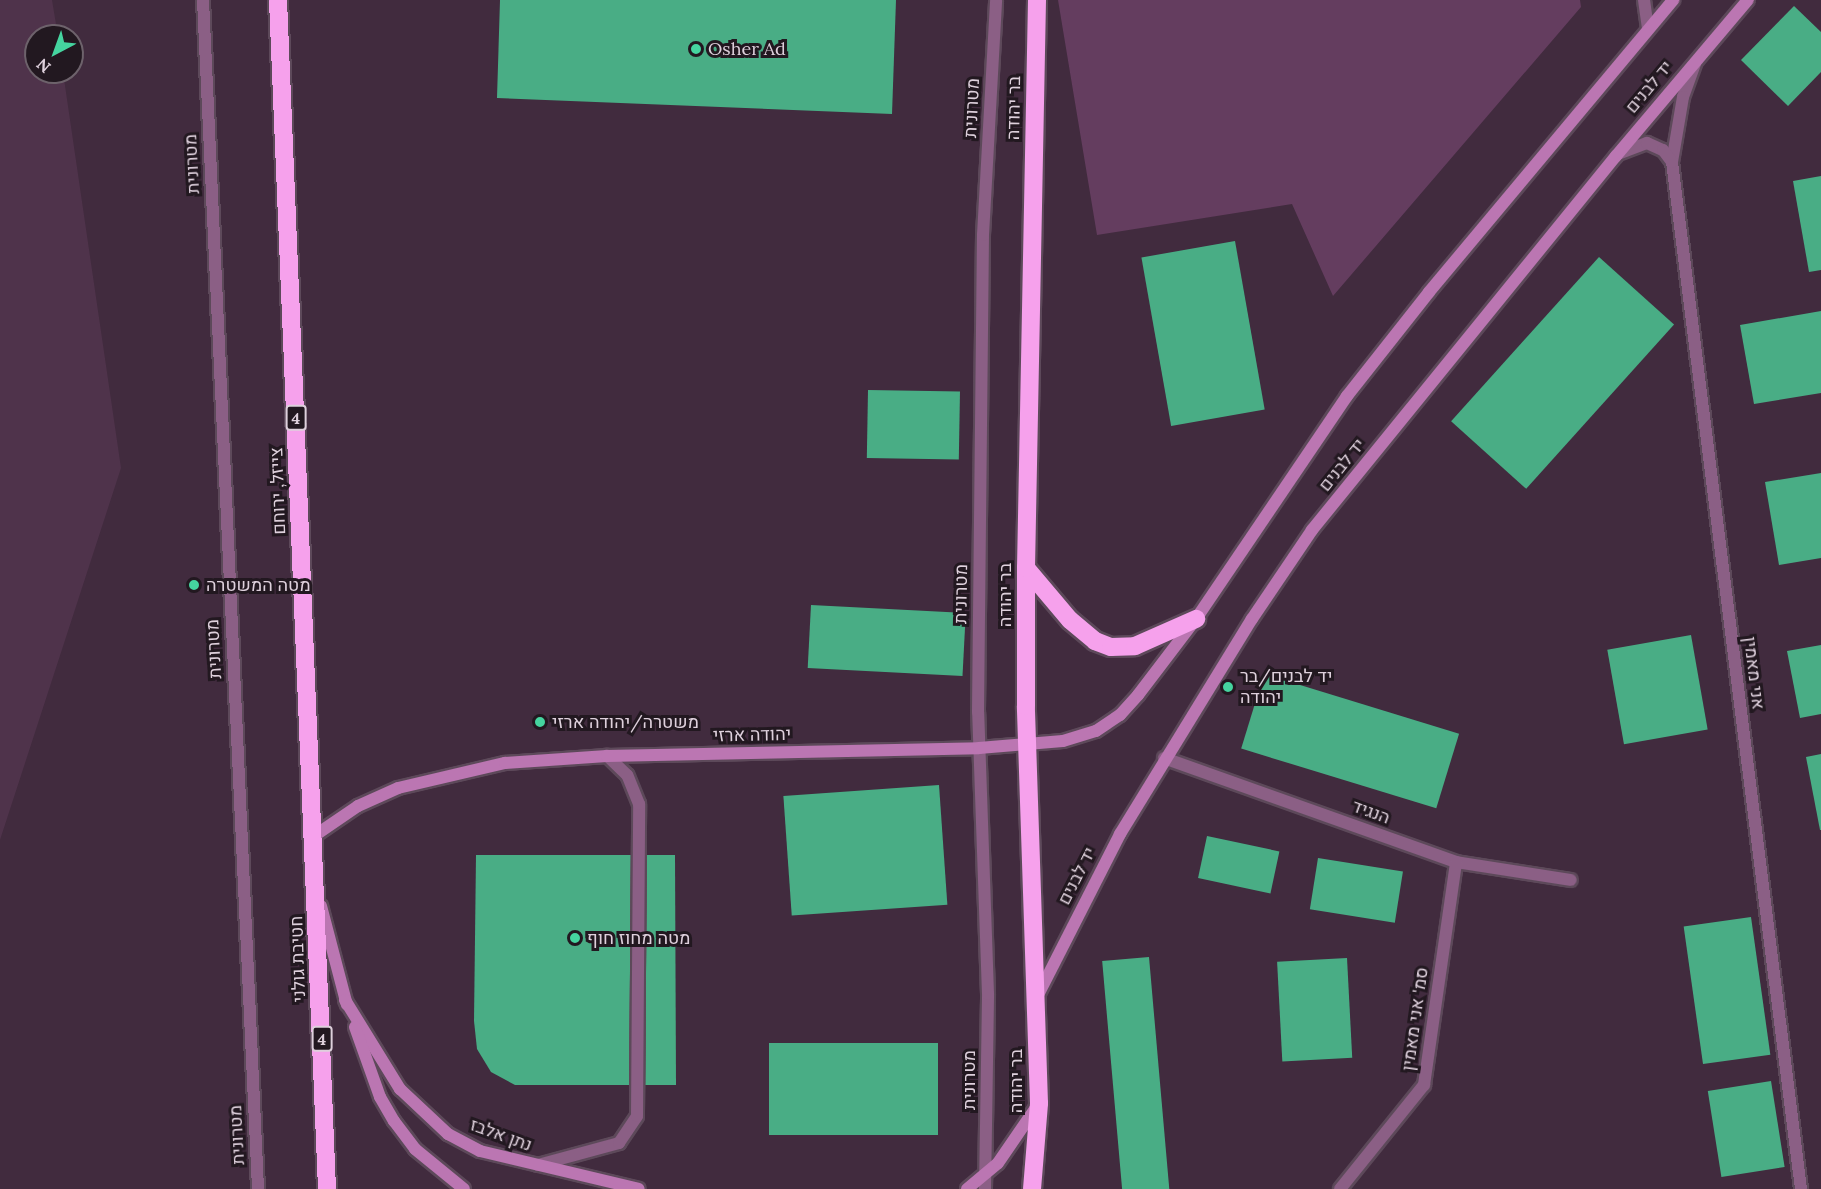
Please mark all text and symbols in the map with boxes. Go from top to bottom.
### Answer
north arrow [24,24,84,84]
place label: Osher Ad [708,38,786,60]
marker: Osher Ad [689,42,703,56]
text: N [32,54,55,78]
street label: יד לבנים [1621,56,1677,118]
street label: בר יהודה [1003,76,1025,140]
street label: מטרונית [960,78,984,138]
street label: מטרונית [180,134,204,194]
road number: 4 [286,405,306,431]
street label: יד לבנים [1314,434,1370,496]
street label: צייזל, ירוחם [266,447,290,535]
street label: בר יהודה [994,563,1016,627]
street label: מטרונית [950,564,972,624]
place label: מטה המשטרה [206,574,311,596]
marker: מטה המשטרה [187,578,201,592]
street label: מטרונית [202,619,226,679]
street label: אני מאמין [1739,635,1769,711]
place label: יד לבנים/בר יהודה [1240,666,1332,708]
marker: יד לבנים/בר יהודה [1221,680,1235,694]
place label: משטרה/יהודה ארזי [552,711,699,733]
marker: משטרה/יהודה ארזי [533,715,547,729]
street label: יהודה ארזי [713,724,791,746]
street label: הנגיד [1349,795,1393,829]
street label: יד לבנים [1053,844,1101,908]
street label: חטיבת גולני [286,915,310,1003]
place label: מטה מחוז חוף [587,927,690,949]
marker: מטה מחוז חוף [568,931,582,945]
street label: סמ' אני מאמין [1397,966,1433,1072]
road number: 4 [312,1026,332,1052]
street label: בר יהודה [1005,1049,1027,1113]
street label: מטרונית [958,1050,980,1110]
street label: מטרונית [225,1105,249,1165]
street label: נתן אלבז [467,1114,535,1156]

